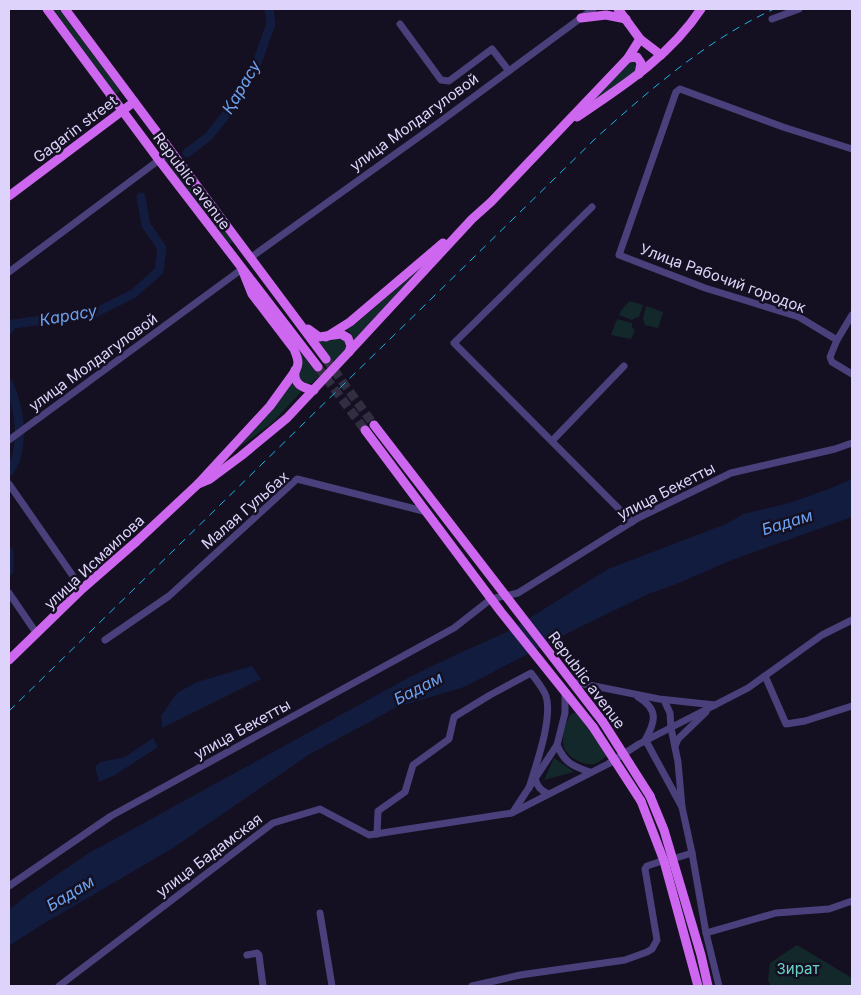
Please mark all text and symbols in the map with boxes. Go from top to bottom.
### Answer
water label: Қарасу [217,56,265,117]
street label: улица Молдагуловой [346,69,482,175]
street label: Gagarin street [29,91,121,167]
street label: Republic avenue [149,129,235,233]
street label: Улица Рабочий городок [637,239,809,317]
water label: Карасу [38,300,99,330]
street label: улица Молдагуловой [25,309,161,415]
street label: улица Бекетты [614,458,718,524]
street label: Малая Гульбах [197,467,293,553]
water label: Бадам [759,505,815,539]
street label: улица Исмаилова [40,511,148,613]
street label: Republic avenue [544,628,630,732]
water label: Бадам [390,667,446,709]
street label: улица Бекетты [190,695,294,763]
street label: улица Бадамская [152,809,266,901]
water label: Бадам [42,871,98,915]
park label: Зират [777,959,819,978]

